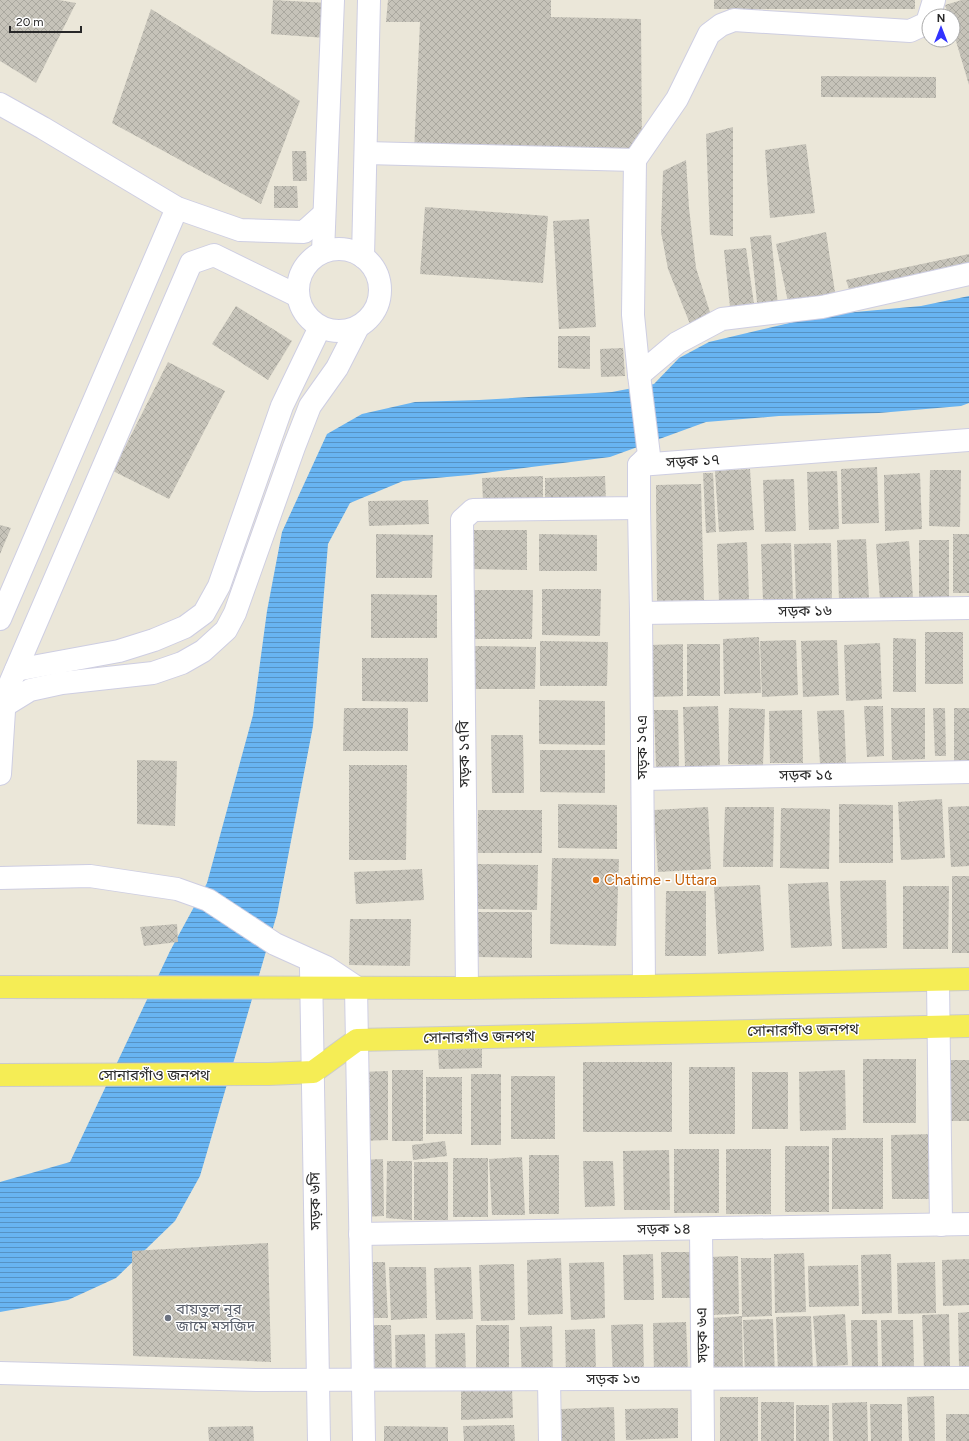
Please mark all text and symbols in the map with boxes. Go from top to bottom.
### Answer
scale bar [10,8,81,34]
north arrow [921,8,961,48]
text: N [937,12,945,25]
text: 20 m [16,15,44,29]
street label: সড়ক ১৭ [665,450,720,472]
street label: সড়ক ১৬ [777,602,832,620]
street label: সড়ক ১৭এ [633,715,651,780]
street label: সড়ক ১৭বি [454,720,474,788]
street label: সড়ক ১৫ [778,766,833,784]
place label: Chatime - Uttara [604,871,717,889]
marker: Chatime - Uttara [591,875,601,885]
street label: সোনারগাঁও জনপথ [747,1020,859,1040]
street label: সোনারগাঁও জনপথ [423,1027,535,1047]
street label: সোনারগাঁও জনপথ [98,1066,210,1084]
street label: সড়ক ৬সি [305,1171,325,1231]
street label: সড়ক ১৪ [636,1220,691,1238]
place label: বায়তুল নূর জামে মসজিদ [175,1300,256,1335]
street label: সড়ক ৬এ [693,1307,712,1364]
marker: বায়তুল নূর জামে মসজিদ [163,1313,173,1323]
street label: সড়ক ১৩ [585,1370,640,1388]

